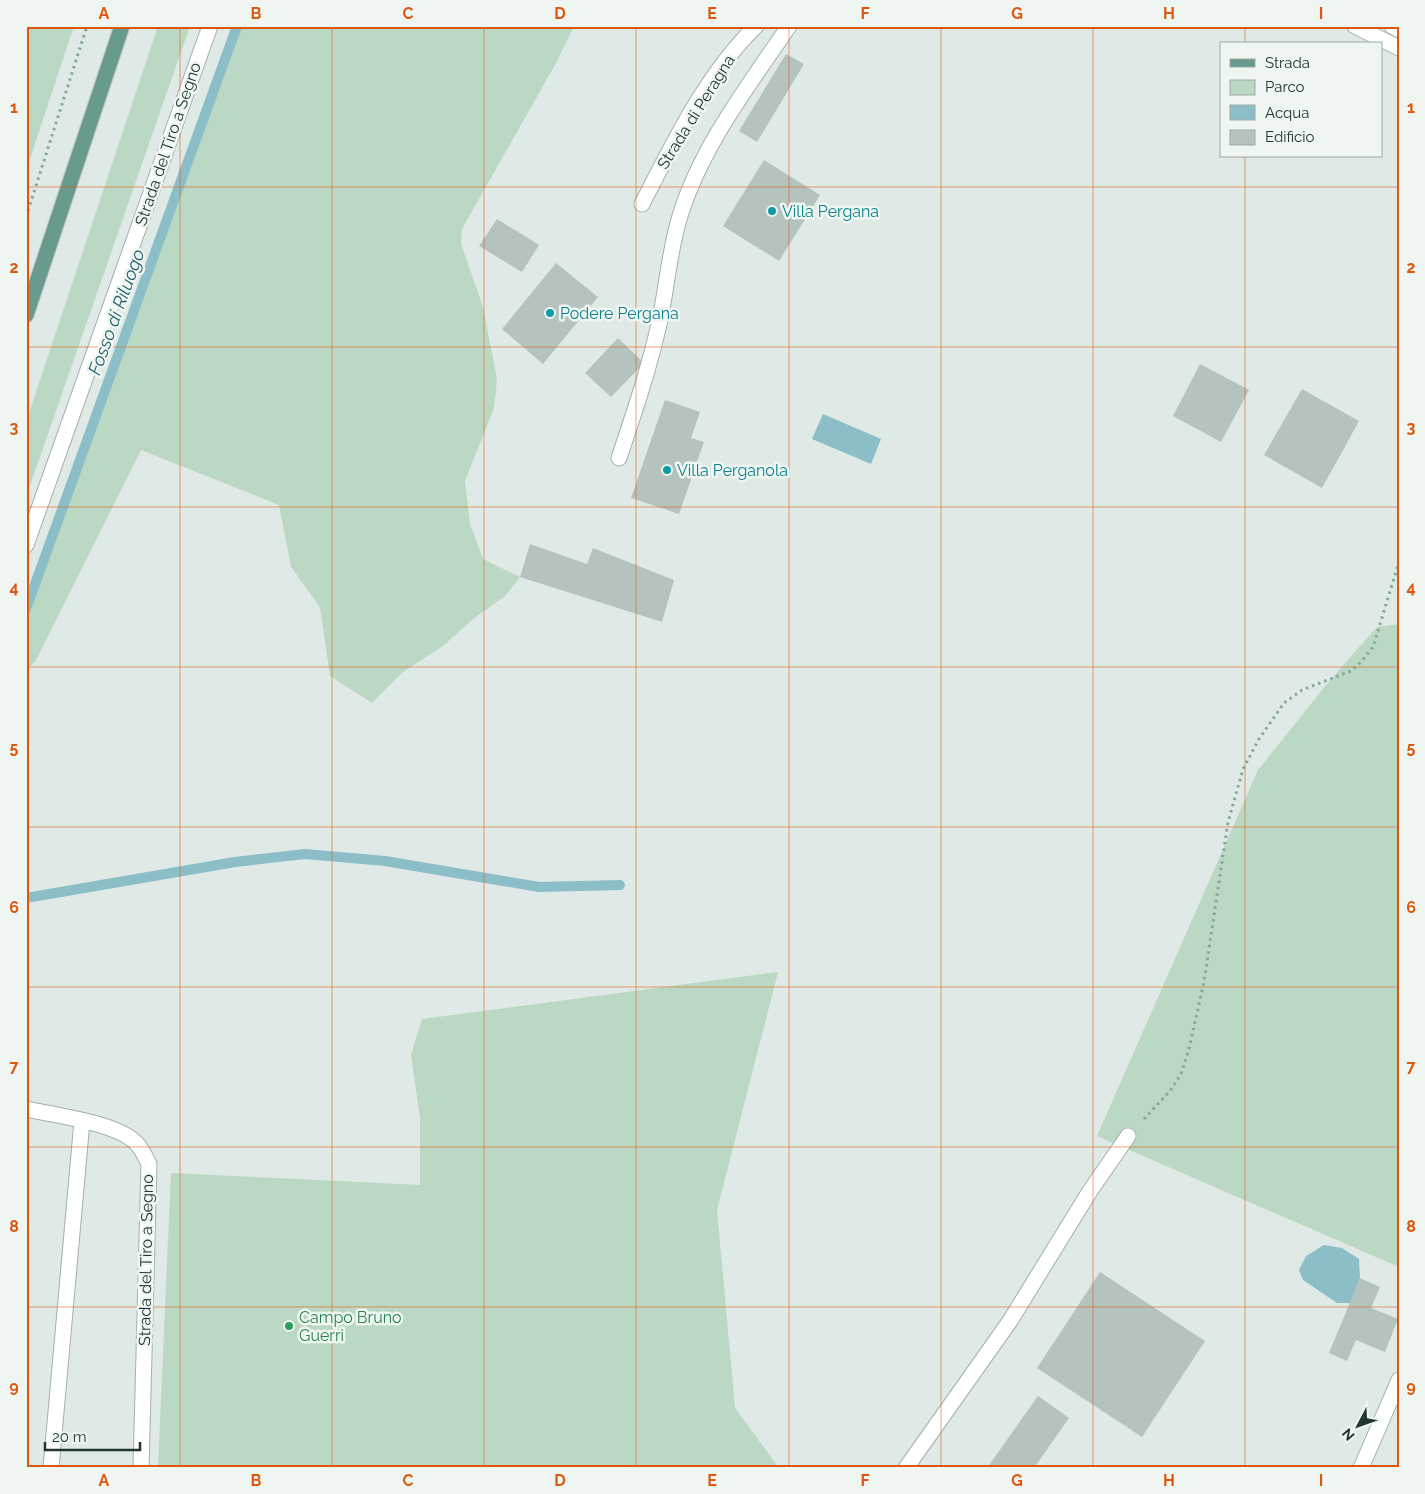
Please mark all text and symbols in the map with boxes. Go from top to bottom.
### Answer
text: A [99,4,110,23]
text: B [251,4,262,23]
text: C [403,4,414,23]
text: D [554,4,566,23]
text: E [707,4,717,23]
text: F [860,4,870,23]
text: G [1011,4,1023,23]
text: H [1163,4,1175,23]
text: I [1319,4,1323,23]
legend [1220,42,1382,158]
street label: Strada di Peragna [653,51,739,173]
text: Strada [1265,54,1310,72]
street label: Strada del Tiro a Segno [131,60,205,228]
text: Parco [1265,78,1305,96]
text: 1 [10,98,18,117]
text: 1 [1407,98,1415,117]
text: Acqua [1265,104,1309,122]
text: Edificio [1265,128,1315,146]
place label: Villa Pergana [782,202,879,221]
marker: Villa Pergana [766,205,778,217]
water label: Fosso di Riluogo [84,246,148,378]
text: 2 [9,258,19,277]
text: 2 [1406,258,1416,277]
place label: Podere Pergana [560,304,679,323]
marker: Podere Pergana [544,307,556,319]
text: 3 [10,418,19,437]
text: 3 [1407,418,1416,437]
place label: Villa Perganola [677,461,788,480]
marker: Villa Perganola [661,464,673,476]
text: 4 [9,578,19,597]
text: 4 [1406,578,1416,597]
text: 5 [10,738,19,757]
text: 5 [1407,738,1416,757]
text: 6 [9,898,19,917]
text: 6 [1406,898,1416,917]
text: 7 [10,1057,19,1076]
text: 7 [1407,1057,1416,1076]
street label: Strada del Tiro a Segno [135,1174,157,1346]
text: 8 [9,1217,19,1236]
text: 8 [1406,1217,1416,1236]
place label: Campo Bruno Guerri [299,1308,402,1345]
marker: Campo Bruno Guerri [283,1320,295,1332]
text: 9 [9,1377,19,1396]
text: 9 [1406,1377,1416,1396]
north arrow [1332,1402,1382,1452]
scale bar [45,1419,140,1451]
text: N [1339,1425,1358,1444]
text: 20 m [52,1428,87,1446]
text: A [99,1471,110,1490]
text: B [251,1471,262,1490]
text: C [403,1471,414,1490]
text: D [554,1471,566,1490]
text: E [707,1471,717,1490]
text: F [860,1471,870,1490]
text: G [1011,1471,1023,1490]
text: H [1163,1471,1175,1490]
text: I [1319,1471,1323,1490]

